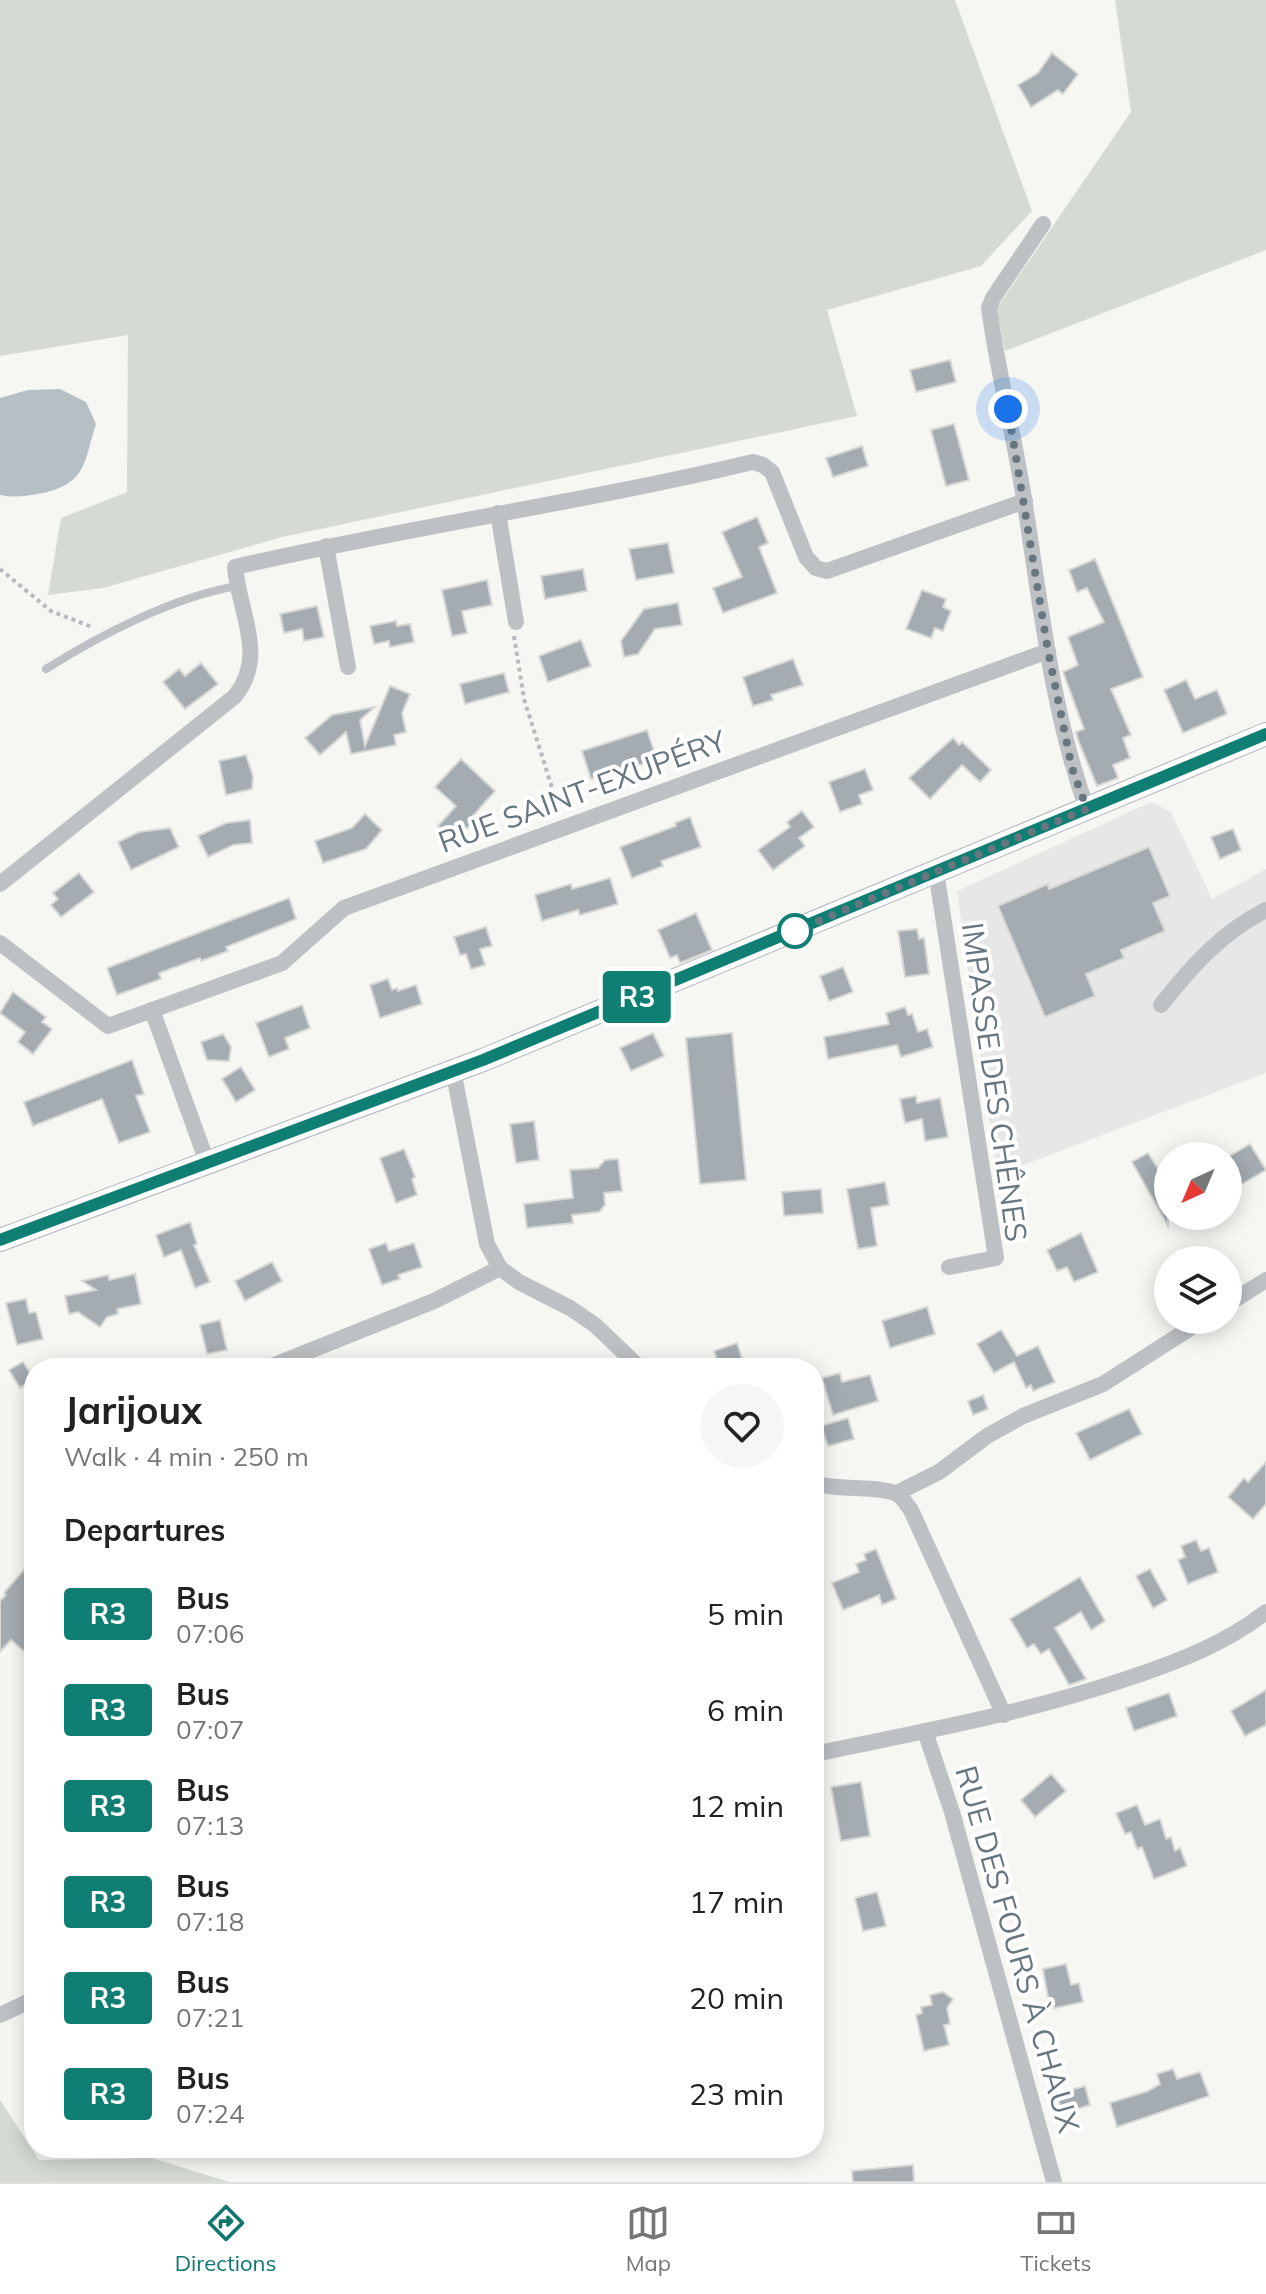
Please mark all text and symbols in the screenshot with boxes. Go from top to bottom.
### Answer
your location [988,389,1028,429]
street label: RUE SAINT-EXUPÉRY [433,721,732,861]
unlabelled marker [778,914,812,948]
street label: IMPASSE DES CHÊNES [954,920,1036,1244]
line badge: R3 [601,971,673,1023]
text: R3 [619,979,655,1014]
north arrow [1154,1142,1242,1230]
map controls [1154,1142,1242,1334]
button: layers [1154,1246,1242,1334]
button: heart [700,1384,784,1468]
text: Jarijoux [64,1386,202,1434]
text: Walk · 4 min · 250 m [64,1440,309,1473]
text: Departures [64,1511,225,1549]
text: Bus [176,1579,230,1617]
text: 5 min [707,1595,784,1633]
text: R3 [90,1596,126,1631]
text: 07:06 [176,1617,244,1650]
text: Bus [176,1675,230,1713]
text: 6 min [707,1691,784,1729]
text: R3 [90,1692,126,1727]
text: 07:07 [176,1713,244,1746]
street label: RUE DES FOURS À CHAUX [947,1761,1089,2137]
text: Bus [176,1771,230,1809]
text: 12 min [689,1787,784,1825]
text: R3 [90,1788,126,1823]
text: 07:13 [176,1809,244,1842]
text: Bus [176,1867,230,1905]
text: 17 min [689,1883,784,1921]
text: R3 [90,1884,126,1919]
text: 07:18 [176,1905,244,1938]
text: Bus [176,1963,230,2001]
text: 20 min [689,1979,784,2017]
text: R3 [90,1980,126,2015]
text: 07:21 [176,2001,244,2034]
text: Bus [176,2059,230,2097]
text: 23 min [689,2075,784,2113]
text: R3 [90,2076,126,2111]
text: 07:24 [176,2097,244,2130]
tab: Directions [175,2201,276,2277]
tab: Map [626,2201,671,2277]
tab: Tickets [1020,2201,1091,2277]

